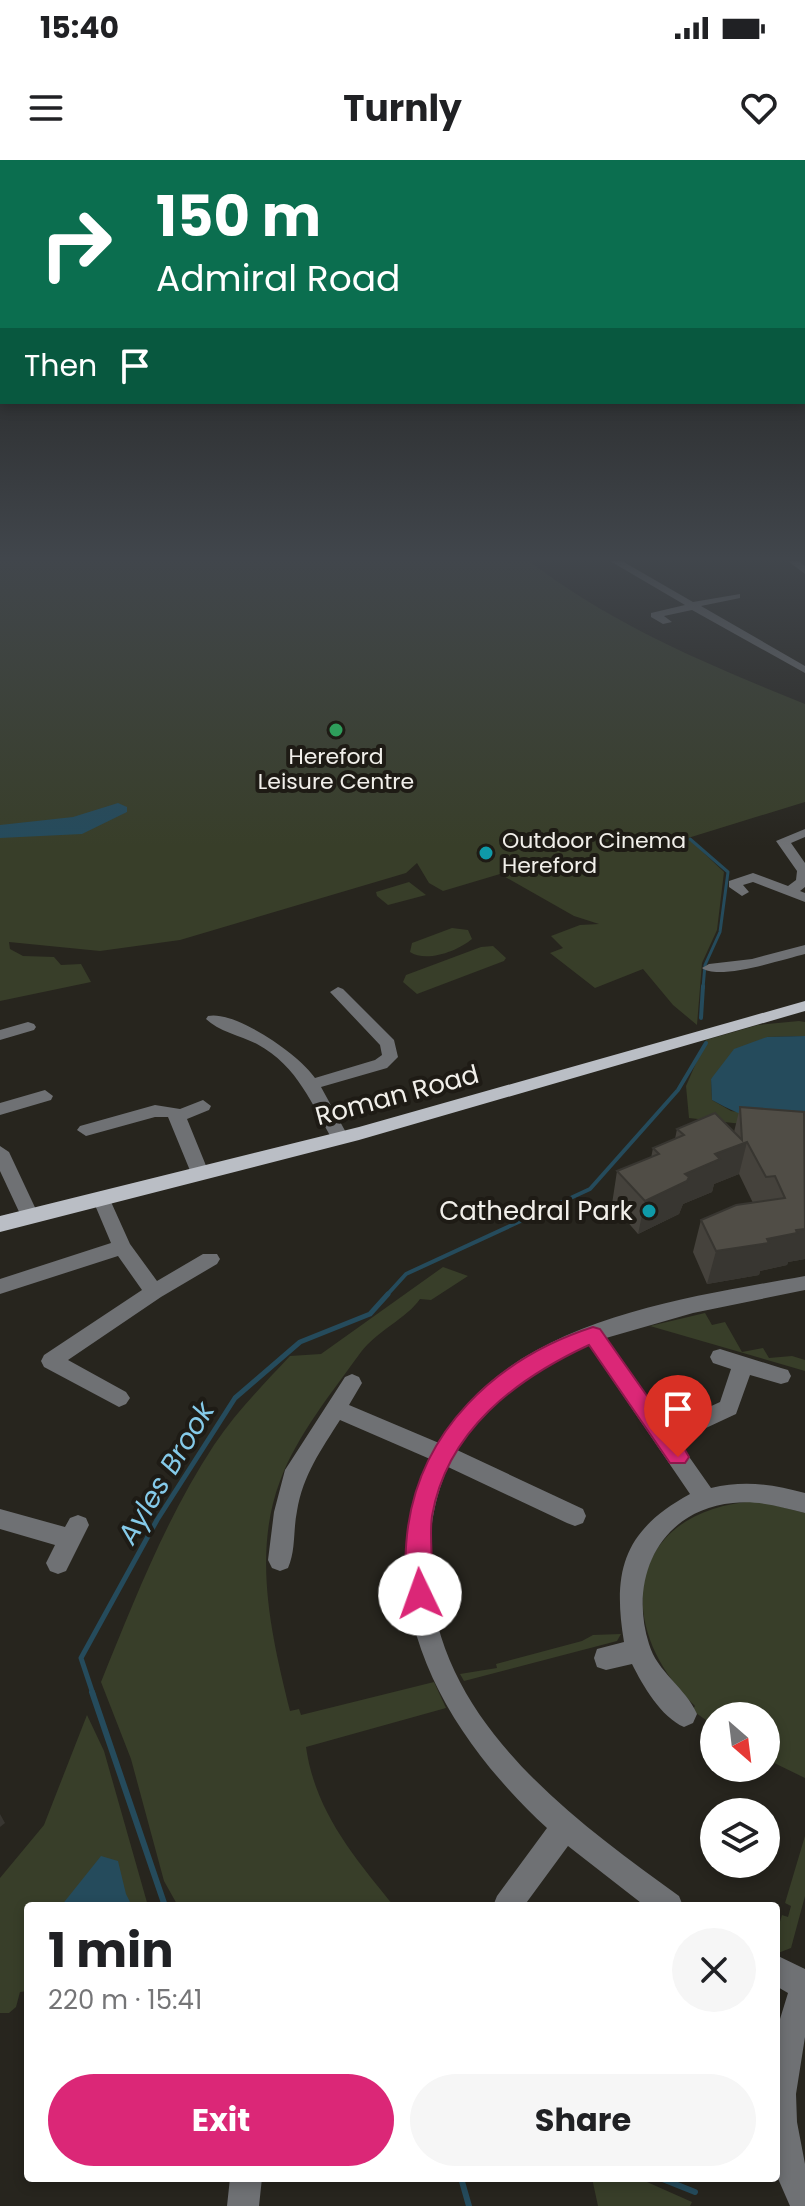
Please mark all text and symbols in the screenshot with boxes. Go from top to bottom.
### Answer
text: 15:40 [40,6,119,49]
text: Turnly [343,83,462,134]
icon: menu [24,86,68,130]
icon: heart [737,86,781,130]
text: 150 m [156,177,321,256]
icon: right [24,192,128,296]
text: Admiral Road [156,253,400,304]
text: Then [24,344,97,387]
icon: arrive [113,344,157,388]
marker: Hereford Leisure Centre [327,721,345,739]
place label: Hereford Leisure Centre [258,741,414,797]
place label: Outdoor Cinema Hereford [502,825,686,881]
marker: Outdoor Cinema Hereford [477,844,495,862]
street label: Roman Road [311,1056,483,1134]
place label: Cathedral Park [439,1193,634,1229]
marker: Cathedral Park [640,1202,658,1220]
pin [644,1375,712,1457]
icon: arrive [656,1387,700,1431]
water label: Ayles Brook [108,1393,225,1552]
position arrow [378,1552,462,1636]
north arrow [700,1702,780,1782]
map controls [700,1702,780,1878]
button: layers [700,1798,780,1878]
text: 1 min [48,1917,174,1984]
button: close [672,1928,756,2012]
text: 220 m · 15:41 [48,1982,202,2018]
button: Exit [48,2074,394,2166]
button: Share [410,2074,756,2166]

